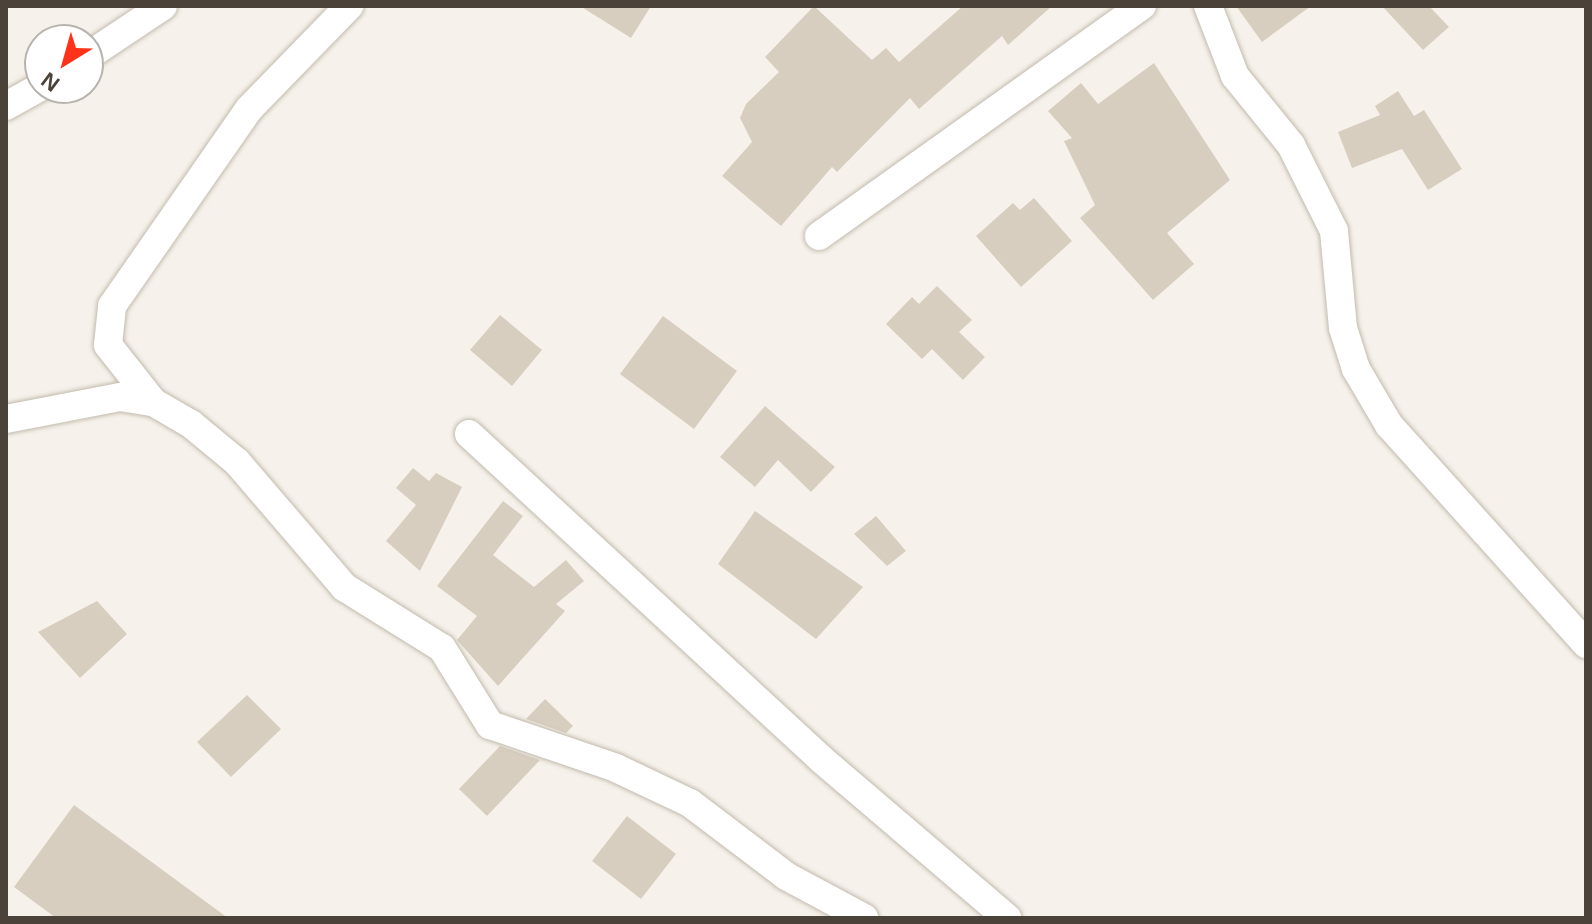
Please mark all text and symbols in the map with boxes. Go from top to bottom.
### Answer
north arrow [24,24,104,104]
text: N [37,67,64,97]

